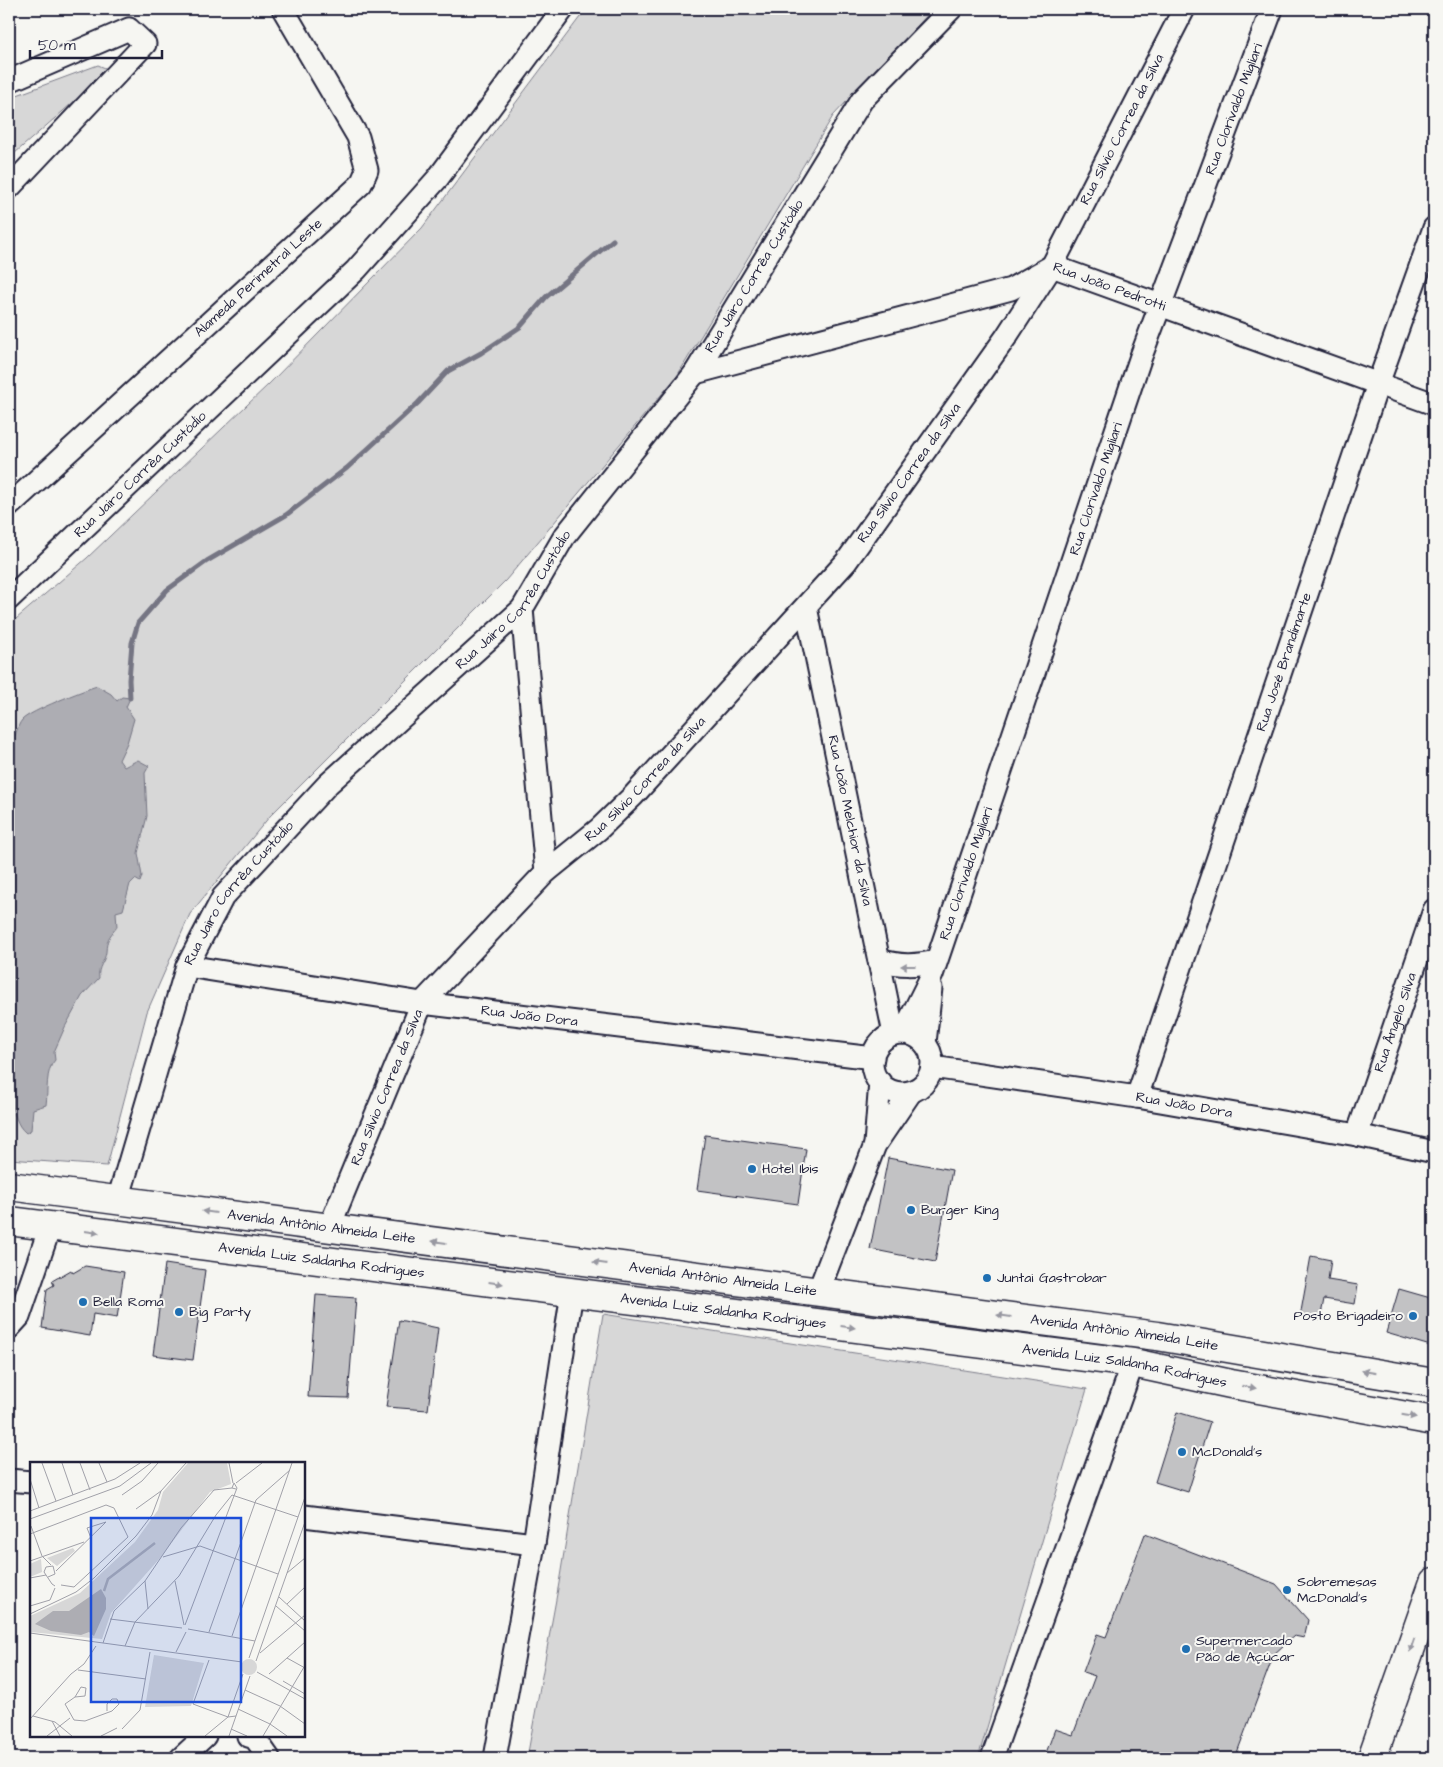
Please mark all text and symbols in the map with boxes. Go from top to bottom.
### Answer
scale bar [30,28,162,60]
text: 50 m [38,35,76,56]
street label: Rua Clorivaldo Migliari [1200,41,1268,178]
street label: Rua Silvio Correa da Silva [1075,51,1169,208]
street label: Rua Jairo Corrêa Custódio [700,196,809,357]
street label: Alameda Perimetral Leste [190,214,327,342]
street label: Rua João Pedrotti [1050,257,1169,316]
street label: Rua Silvio Correa da Silva [853,399,966,547]
street label: Rua Jairo Corrêa Custódio [70,407,211,542]
street label: Rua Clorivaldo Migliari [1064,420,1128,558]
street label: Rua Jairo Corrêa Custódio [451,526,576,674]
street label: Rua José Brandimarte [1251,590,1317,734]
street label: Rua Silvio Correa da Silva [580,712,711,847]
street label: Rua João Melchior da Silva [823,733,877,908]
street label: Rua Clorivaldo Migliari [935,804,998,943]
street label: Rua Jairo Corrêa Custódio [179,817,299,969]
one-way arrow [899,962,915,970]
street label: Rua Ângelo Silva [1369,970,1422,1075]
street label: Rua João Dora [480,1000,579,1032]
street label: Rua Silvio Correa da Silva [346,1006,428,1169]
street label: Rua João Dora [1134,1087,1234,1123]
place label: Hotel Ibis [762,1159,819,1179]
marker: Hotel Ibis [746,1163,758,1175]
place label: Burger King [921,1200,999,1220]
marker: Burger King [905,1204,917,1216]
street label: Avenida Antônio Almeida Leite [226,1205,417,1249]
one-way arrow [200,1208,216,1216]
one-way arrow [84,1228,100,1236]
street label: Avenida Luiz Saldanha Rodrigues [217,1238,426,1283]
one-way arrow [431,1238,447,1246]
street label: Avenida Antônio Almeida Leite [628,1257,819,1302]
one-way arrow [592,1259,608,1267]
place label: Juntai Gastrobar [997,1268,1107,1288]
marker: Juntai Gastrobar [981,1272,993,1284]
one-way arrow [488,1279,504,1287]
street label: Avenida Luiz Saldanha Rodrigues [619,1288,828,1334]
place label: Bella Roma [93,1292,164,1312]
marker: Bella Roma [77,1296,89,1308]
place label: Big Party [189,1302,251,1322]
marker: Big Party [173,1306,185,1318]
place label: Posto Brigadeiro [1293,1306,1403,1326]
street label: Avenida Antônio Almeida Leite [1029,1310,1220,1356]
marker: Posto Brigadeiro [1407,1310,1419,1322]
one-way arrow [996,1312,1012,1320]
one-way arrow [841,1323,857,1331]
street label: Avenida Luiz Saldanha Rodrigues [1021,1339,1229,1393]
one-way arrow [1361,1368,1377,1376]
one-way arrow [1242,1383,1257,1391]
one-way arrow [1401,1413,1417,1421]
place label: McDonald's [1192,1442,1262,1462]
marker: McDonald's [1176,1446,1188,1458]
inset map [30,1462,305,1737]
place label: Sobremesas McDonald's [1297,1572,1377,1608]
marker: Sobremesas McDonald's [1281,1584,1293,1596]
place label: Supermercado Pão de Açúcar [1196,1631,1295,1667]
one-way arrow [1408,1638,1416,1653]
marker: Supermercado Pão de Açúcar [1180,1643,1192,1655]

